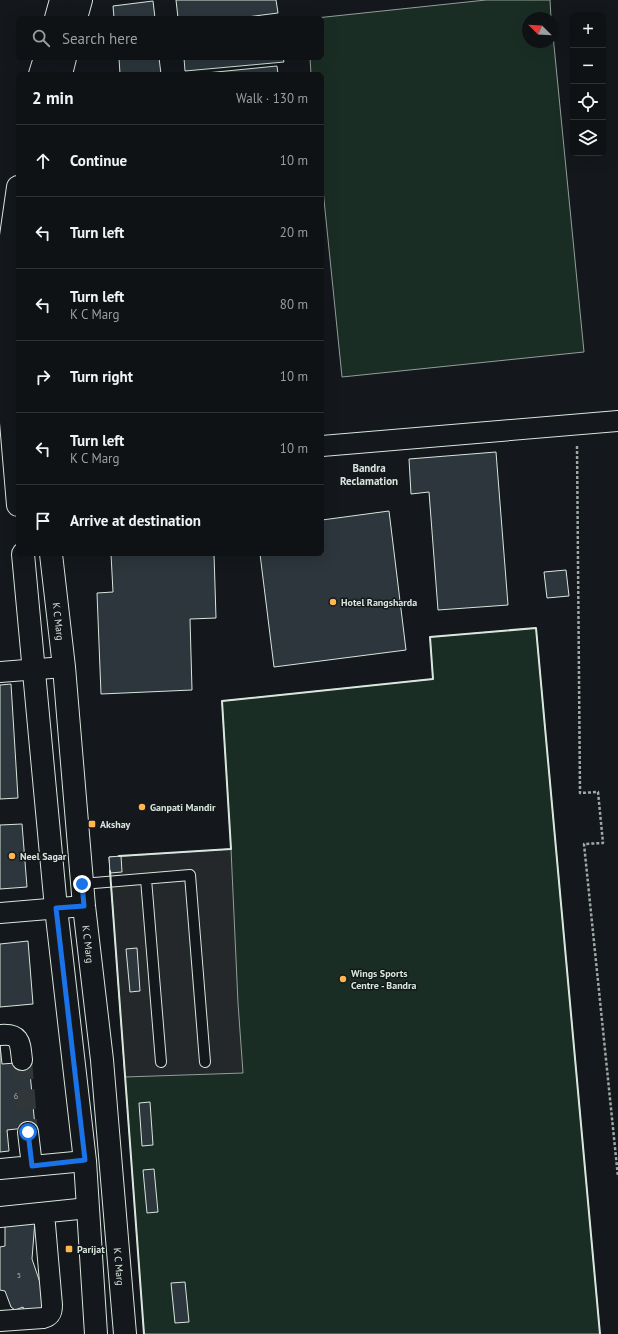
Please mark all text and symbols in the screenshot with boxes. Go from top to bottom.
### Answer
north arrow [522,12,558,48]
map controls [570,12,606,156]
button: + [570,12,606,48]
search box [16,16,324,60]
icon: search [30,27,52,49]
text: Search here [62,29,138,48]
button: − [570,48,606,84]
button: locate [570,84,606,120]
text: 2 min [32,87,73,109]
text: Walk · 130 m [236,90,308,107]
button: layers [570,120,606,156]
icon: ahead [32,150,54,172]
text: Continue [70,151,127,170]
text: 10 m [280,152,308,169]
icon: left [32,222,54,244]
text: Turn left [70,223,124,242]
text: 20 m [280,224,308,241]
text: Turn left [70,287,124,306]
icon: left [32,294,54,316]
text: 80 m [280,296,308,313]
text: K C Marg [70,306,120,323]
icon: right [32,366,54,388]
text: Turn right [70,367,133,386]
text: 10 m [280,368,308,385]
text: Turn left [70,431,124,450]
icon: left [32,438,54,460]
text: 10 m [280,440,308,457]
text: K C Marg [70,450,120,467]
district label: Bandra Reclamation [340,461,398,488]
icon: arrive [32,510,54,532]
text: Arrive at destination [70,511,201,530]
place label: Hotel Rangsharda [341,596,417,609]
marker: Hotel Rangsharda [328,597,338,607]
street label: K C Marg [50,602,67,641]
place label: Ganpati Mandir [150,801,216,814]
marker: Ganpati Mandir [137,802,147,812]
place label: Akshay [100,818,131,831]
marker: Akshay [87,819,97,829]
place label: Neel Sagar [20,850,67,863]
marker: Neel Sagar [7,851,17,861]
route end [73,875,91,893]
street label: K C Marg [79,925,97,964]
place label: Wings Sports Centre - Bandra [351,967,416,992]
marker: Wings Sports Centre - Bandra [338,974,348,984]
house number: 6 [14,1091,18,1101]
route start [19,1123,37,1141]
place label: Parijat [77,1243,105,1256]
marker: Parijat [64,1244,74,1254]
street label: K C Marg [111,1247,127,1286]
house number: 5 [17,1270,21,1280]

